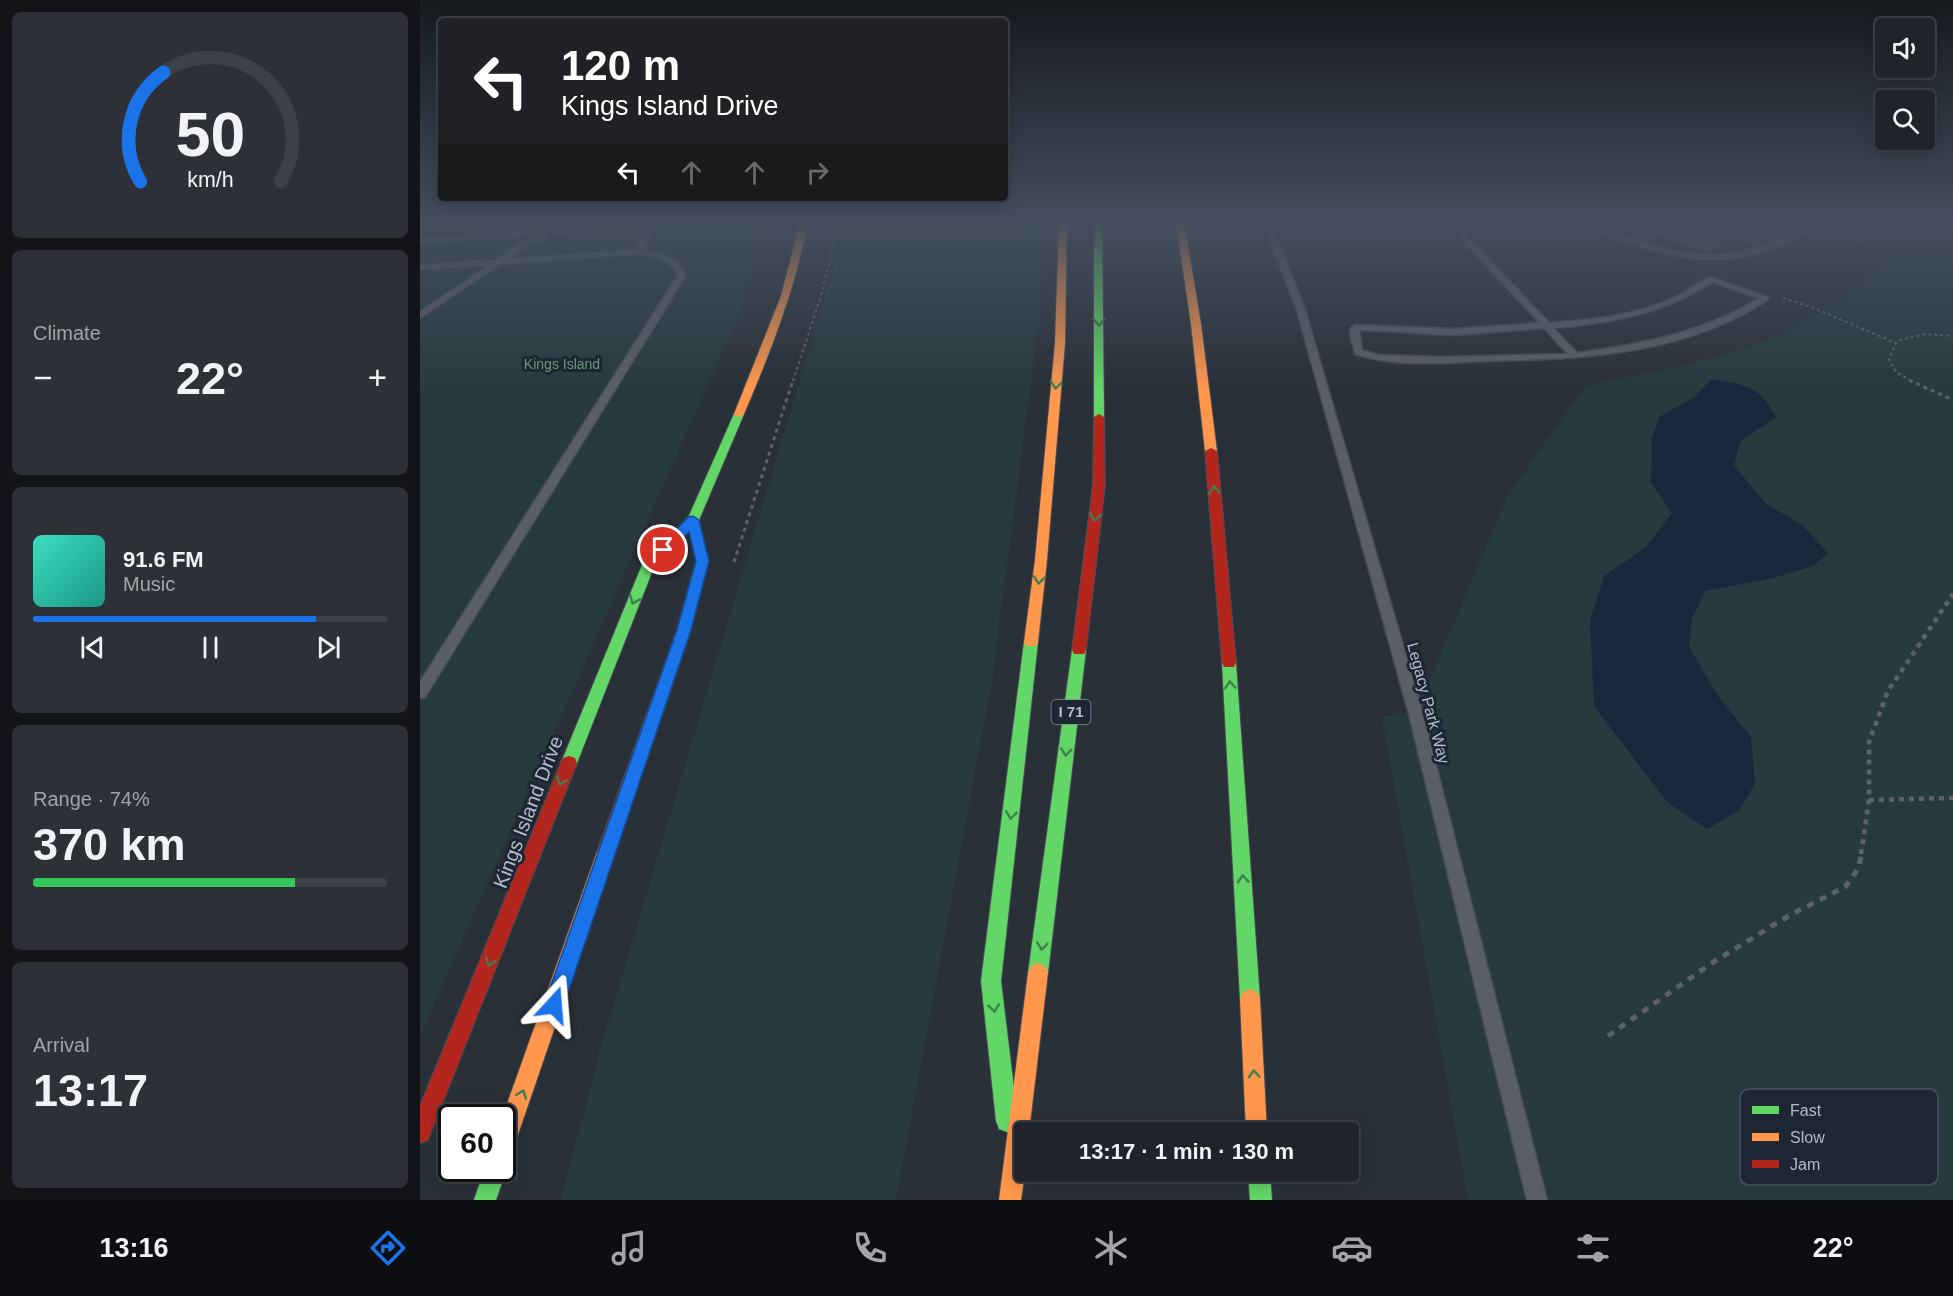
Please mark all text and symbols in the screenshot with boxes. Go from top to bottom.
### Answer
map controls [1875,18,1935,150]
button: sound [1875,18,1935,78]
icon: left [462,42,540,120]
text: 120 m [561,42,680,89]
button: search [1875,90,1935,150]
text: Kings Island Drive [561,91,779,121]
text: 50 [175,100,245,169]
icon: left [612,156,645,189]
icon: ahead [675,156,708,189]
icon: ahead [738,156,771,189]
icon: right [801,156,834,189]
text: km/h [187,168,233,192]
one-way arrow [1092,318,1105,327]
text: Climate [33,322,101,344]
text: 22° [176,353,244,404]
park label: Kings Island [524,356,600,372]
text: − [33,359,52,396]
text: + [368,359,387,396]
one-way arrow [1050,381,1063,390]
one-way arrow [1208,486,1221,495]
one-way arrow [1089,513,1102,522]
pin [637,524,688,575]
icon: arrive [646,533,679,566]
text: 91.6 FM [123,547,204,572]
text: Music [123,573,175,595]
one-way arrow [1033,575,1046,584]
one-way arrow [629,594,641,605]
icon: previous [76,631,109,664]
icon: pause [194,631,227,664]
icon: next [312,631,345,664]
street label: Legacy Park Way [1404,641,1453,766]
one-way arrow [1224,680,1237,689]
road number: I 71 [1052,700,1090,724]
street label: Kings Island Drive [489,733,567,891]
one-way arrow [1060,748,1072,757]
one-way arrow [556,775,569,786]
text: Range · 74% [33,788,150,810]
one-way arrow [1005,810,1018,819]
text: 370 km [33,819,186,870]
one-way arrow [1237,875,1250,884]
one-way arrow [1036,941,1049,951]
one-way arrow [485,956,497,967]
position arrow [522,973,586,1037]
one-way arrow [987,1004,1000,1013]
text: Arrival [33,1034,90,1056]
text: 13:17 [33,1065,148,1116]
one-way arrow [1247,1070,1260,1079]
one-way arrow [515,1089,528,1100]
legend [1740,1089,1938,1185]
text: Fast [1790,1102,1822,1119]
speed limit sign: 60 [438,1104,516,1182]
text: Slow [1790,1129,1825,1146]
text: 13:17 · 1 min · 130 m [1079,1139,1294,1164]
text: Jam [1790,1156,1820,1173]
icon: directions [367,1227,409,1269]
icon: music [608,1227,650,1269]
icon: phone [849,1227,891,1269]
icon: climate [1090,1227,1132,1269]
icon: car [1331,1227,1373,1269]
icon: filters [1572,1227,1614,1269]
text: 13:16 [99,1233,169,1263]
text: 22° [1813,1233,1853,1263]

